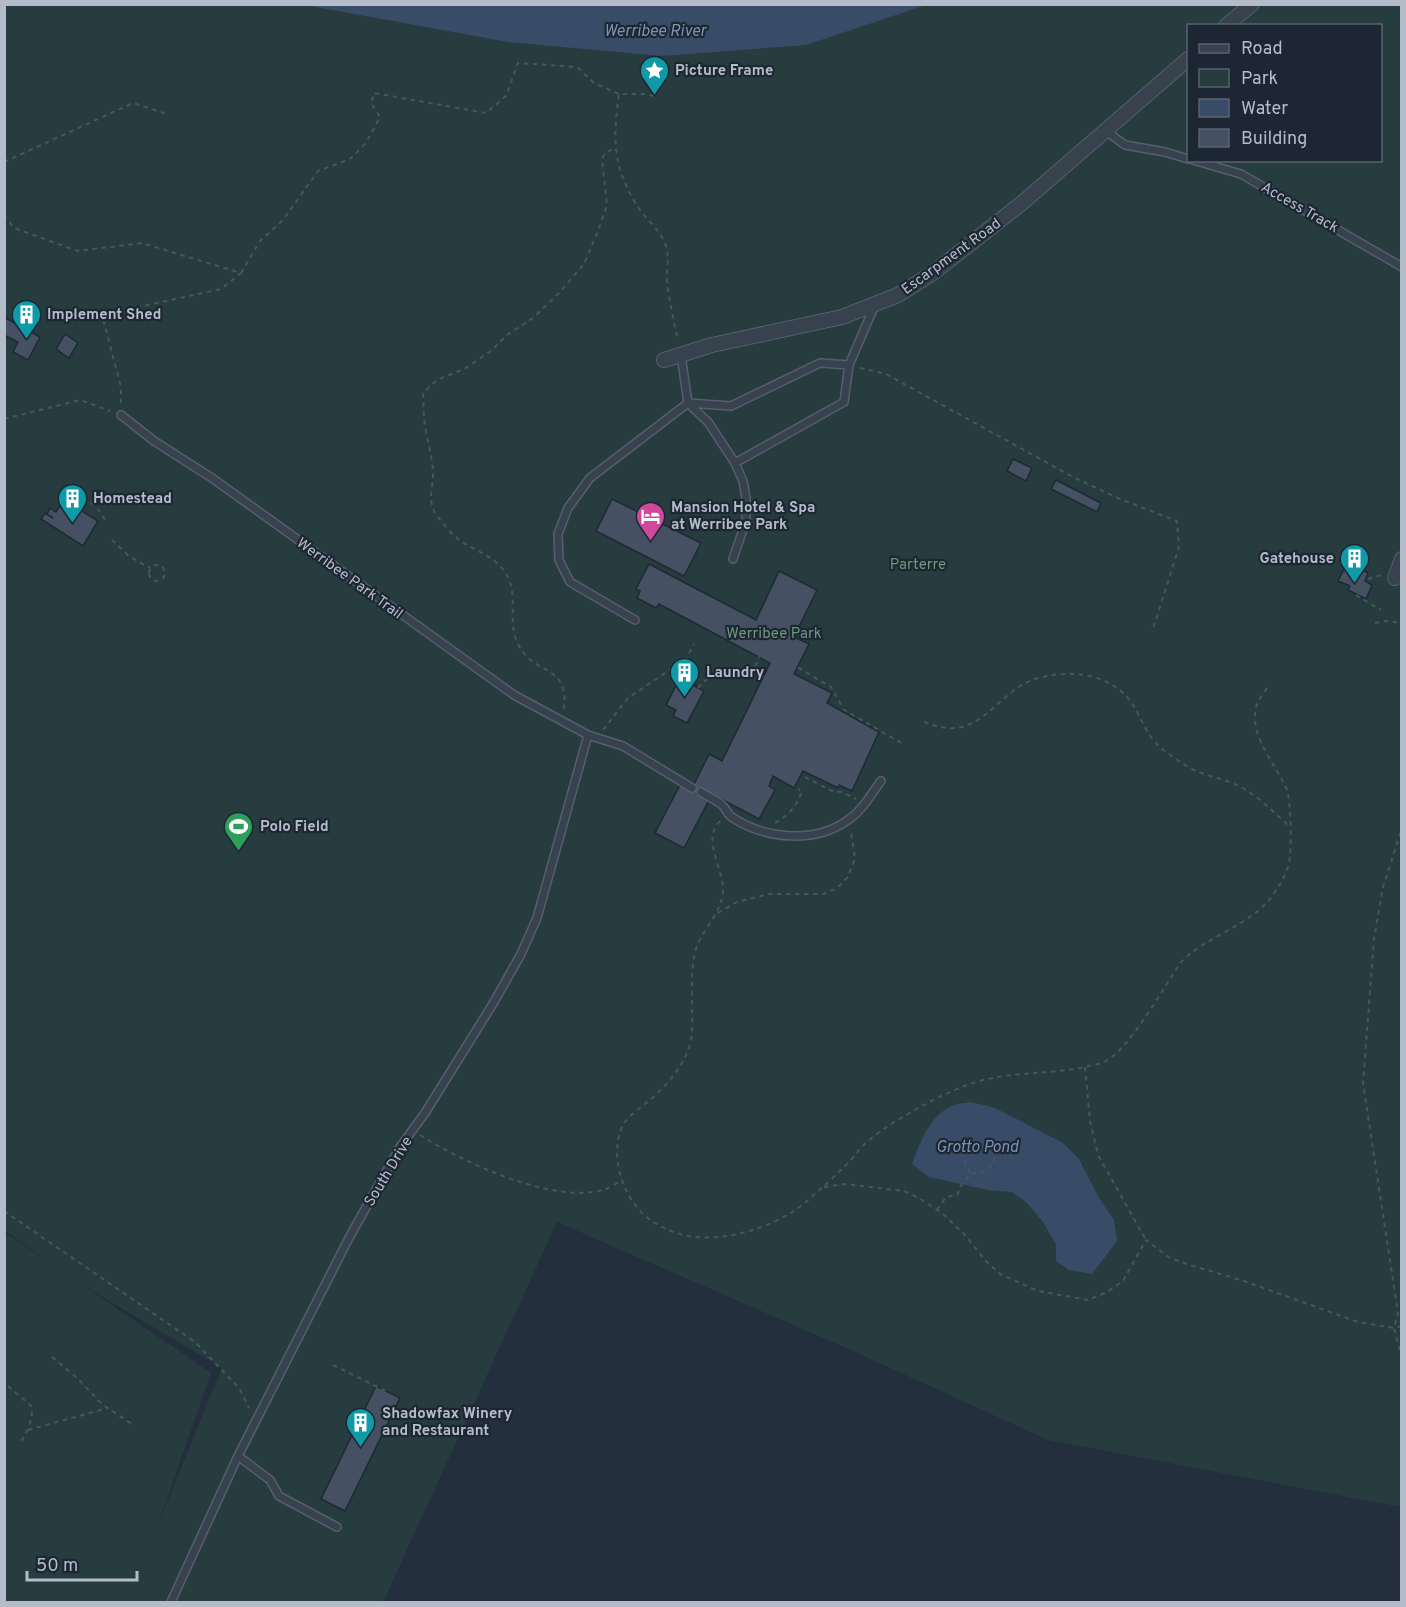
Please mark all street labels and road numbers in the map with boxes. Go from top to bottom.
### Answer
street label: Access Track [1257,178,1342,238]
street label: Escarpment Road [898,215,1005,300]
street label: Werribee Park Trail [292,534,406,624]
street label: South Drive [361,1133,418,1210]

